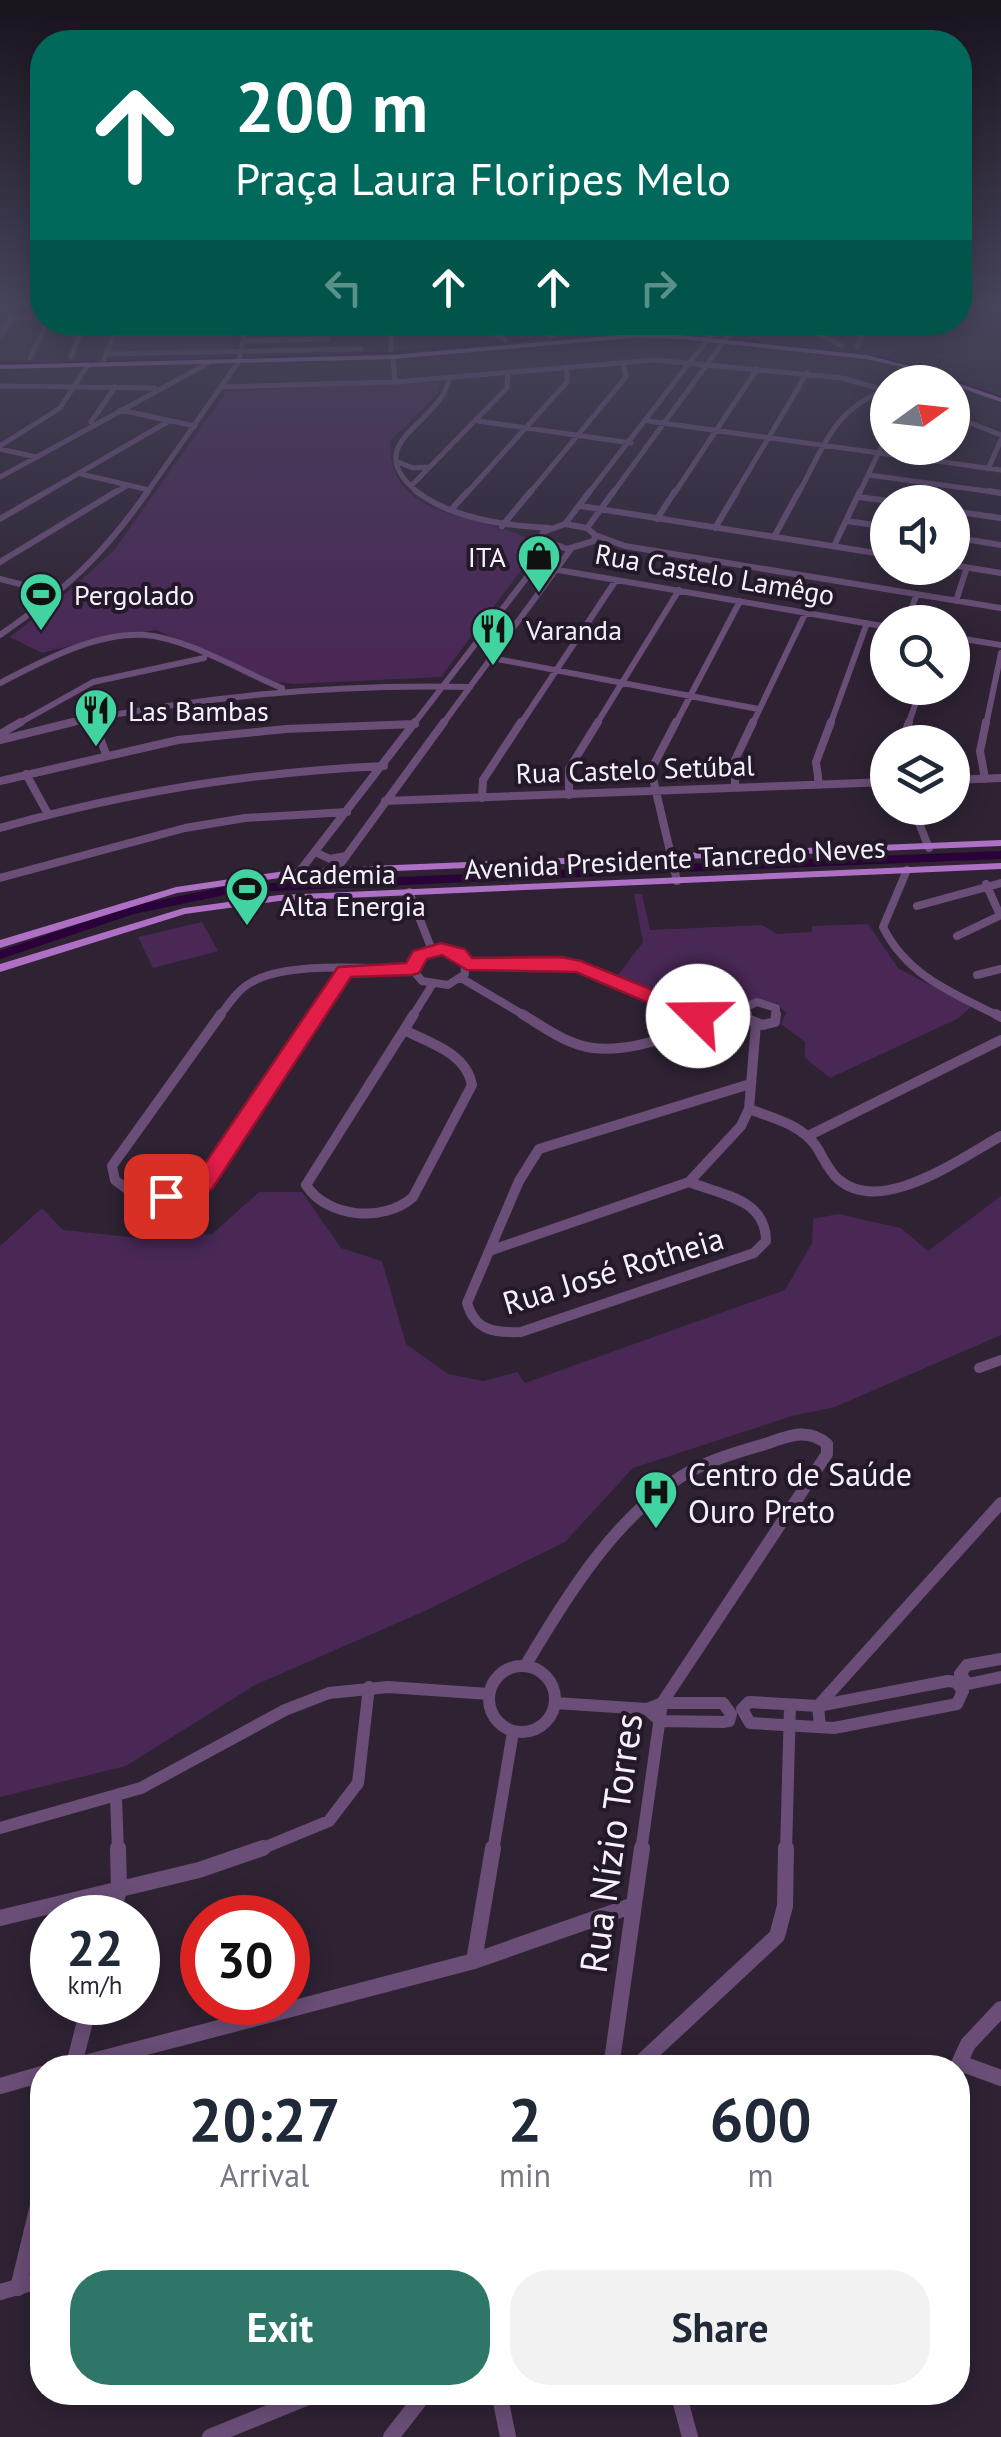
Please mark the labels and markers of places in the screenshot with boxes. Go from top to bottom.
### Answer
shop icon: ITA [516,533,562,594]
place label: ITA [468,538,507,575]
sports icon: Pergolado [18,571,64,632]
place label: Pergolado [74,576,195,613]
restaurant icon: Varanda [470,606,516,667]
place label: Varanda [525,611,622,648]
restaurant icon: Las Bambas [73,687,119,748]
place label: Las Bambas [128,692,269,729]
place label: Academia Alta Energia [280,855,426,924]
sports icon: Academia Alta Energia [224,866,270,927]
pin [124,1154,209,1239]
place label: Centro de Saúde Ouro Preto [688,1453,912,1532]
hospital icon: Centro de Saúde Ouro Preto [633,1469,679,1530]

